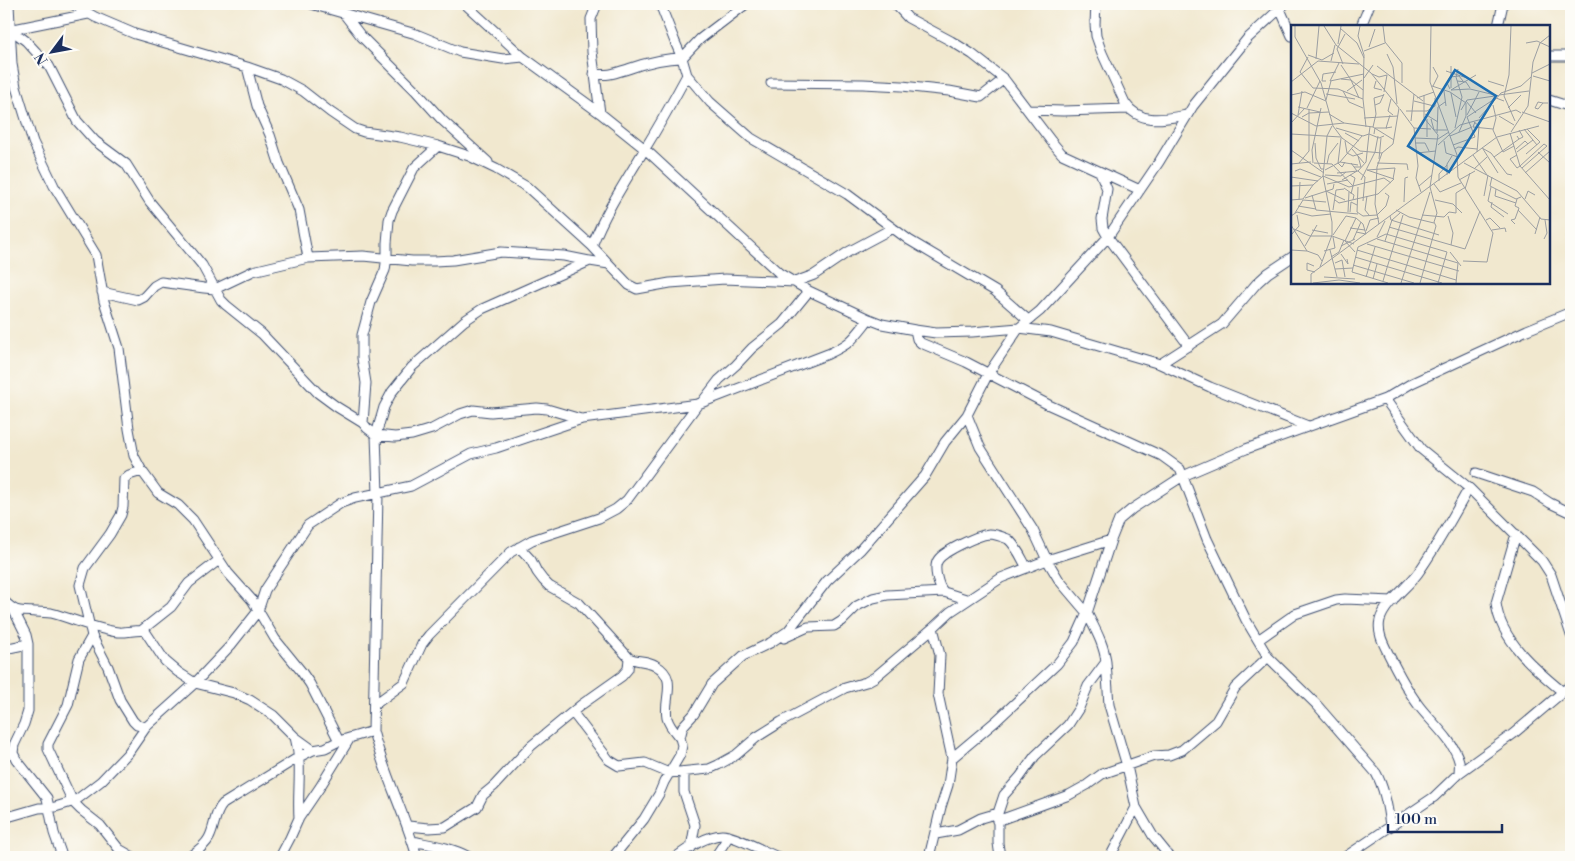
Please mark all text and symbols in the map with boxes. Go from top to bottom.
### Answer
inset map [1291,25,1550,284]
north arrow [28,28,78,78]
text: N [31,49,52,68]
scale bar [1388,801,1501,833]
text: 100 m [1395,810,1437,829]

